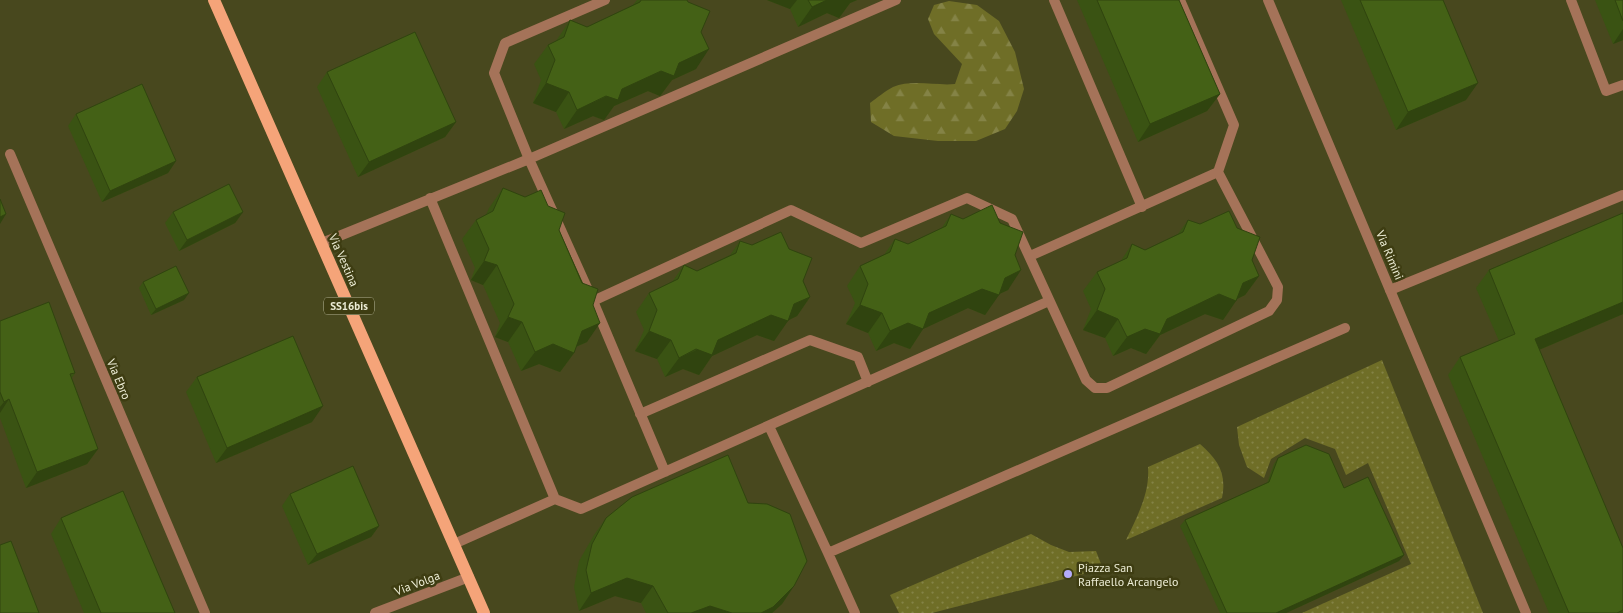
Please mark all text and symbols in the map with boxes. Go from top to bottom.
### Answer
street label: Via Rimini [1372,227,1407,282]
street label: Via Vestina [325,230,362,289]
road number: SS16bis [324,298,374,314]
street label: Via Ebro [103,356,134,402]
place label: Piazza San Raffaello Arcangelo [1078,560,1178,589]
street label: Via Volga [391,568,442,599]
marker: Piazza San Raffaello Arcangelo [1062,568,1074,580]

